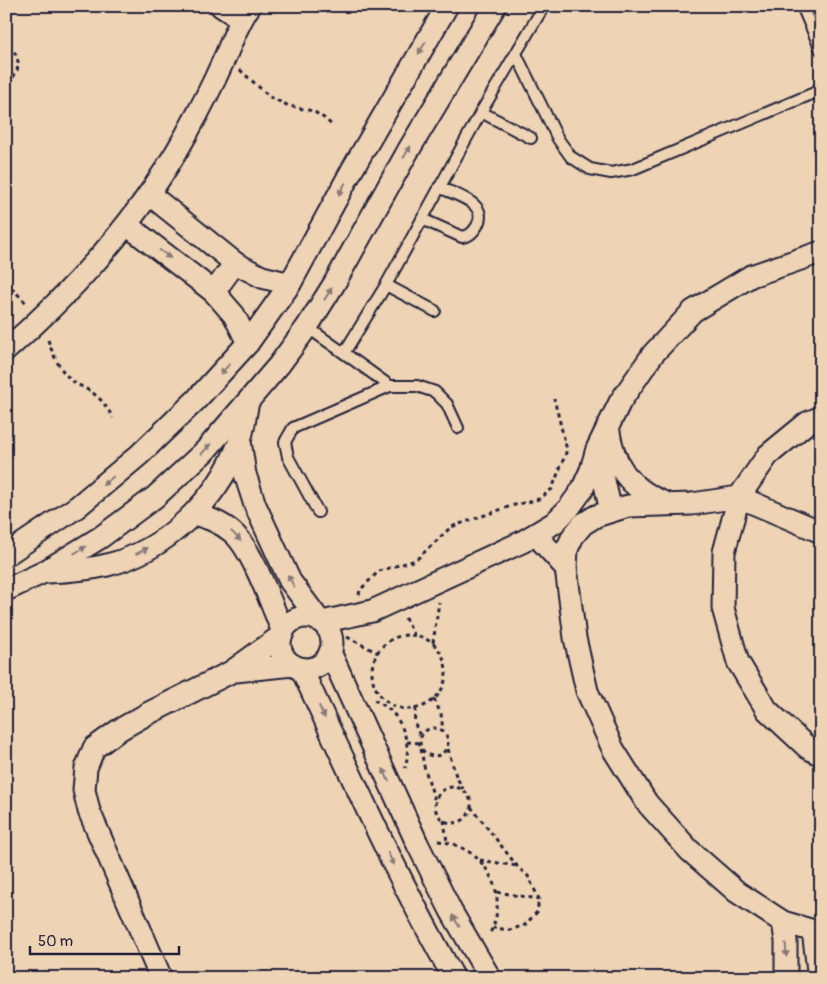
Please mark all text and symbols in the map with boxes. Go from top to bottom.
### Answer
one-way arrow [417,42,426,55]
one-way arrow [403,145,411,159]
one-way arrow [337,183,346,196]
one-way arrow [158,249,171,260]
one-way arrow [323,287,333,301]
one-way arrow [219,362,230,375]
one-way arrow [200,443,212,455]
one-way arrow [101,476,114,487]
one-way arrow [230,530,242,542]
one-way arrow [73,546,86,555]
one-way arrow [134,547,149,555]
one-way arrow [286,574,295,588]
one-way arrow [318,705,326,719]
one-way arrow [381,768,389,782]
one-way arrow [387,852,395,867]
one-way arrow [452,914,461,927]
scale bar [30,924,179,956]
text: 50 m [38,932,73,951]
one-way arrow [782,942,790,958]

